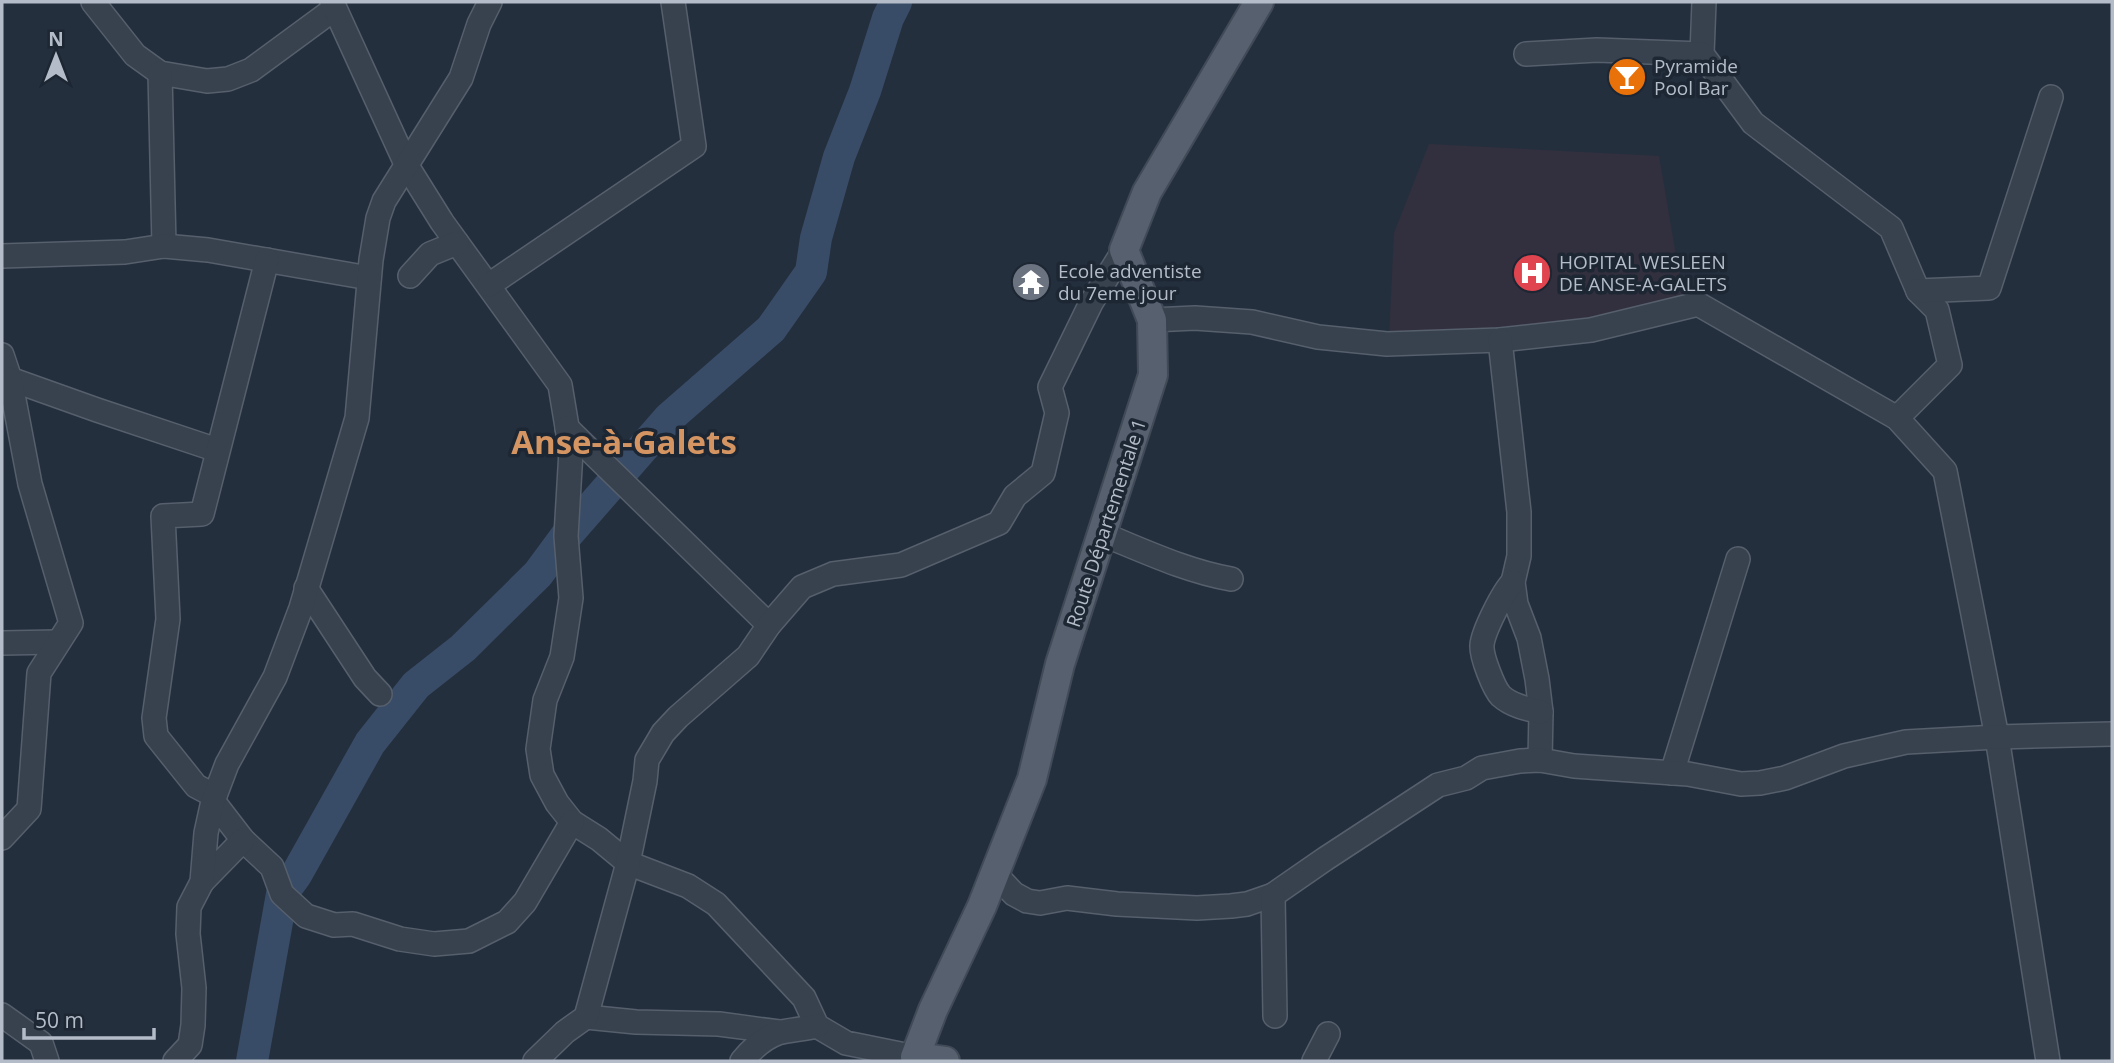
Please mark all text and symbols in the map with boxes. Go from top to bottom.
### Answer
north arrow [21,21,91,91]
text: N [48,26,64,52]
place label: Pyramide Pool Bar [1654,53,1738,101]
bar icon: Pyramide Pool Bar [1606,56,1648,98]
place label: HOPITAL WESLEEN DE ANSE-A-GALETS [1559,249,1727,297]
hospital icon: HOPITAL WESLEEN DE ANSE-A-GALETS [1511,252,1553,294]
place label: Ecole adventiste du 7eme jour [1058,258,1202,306]
temple icon: Ecole adventiste du 7eme jour [1010,261,1052,303]
street label: Route Départementale 1 [1060,416,1152,630]
district label: Anse-à-Galets [511,419,737,464]
scale bar [24,996,154,1040]
text: 50 m [35,1006,84,1034]

